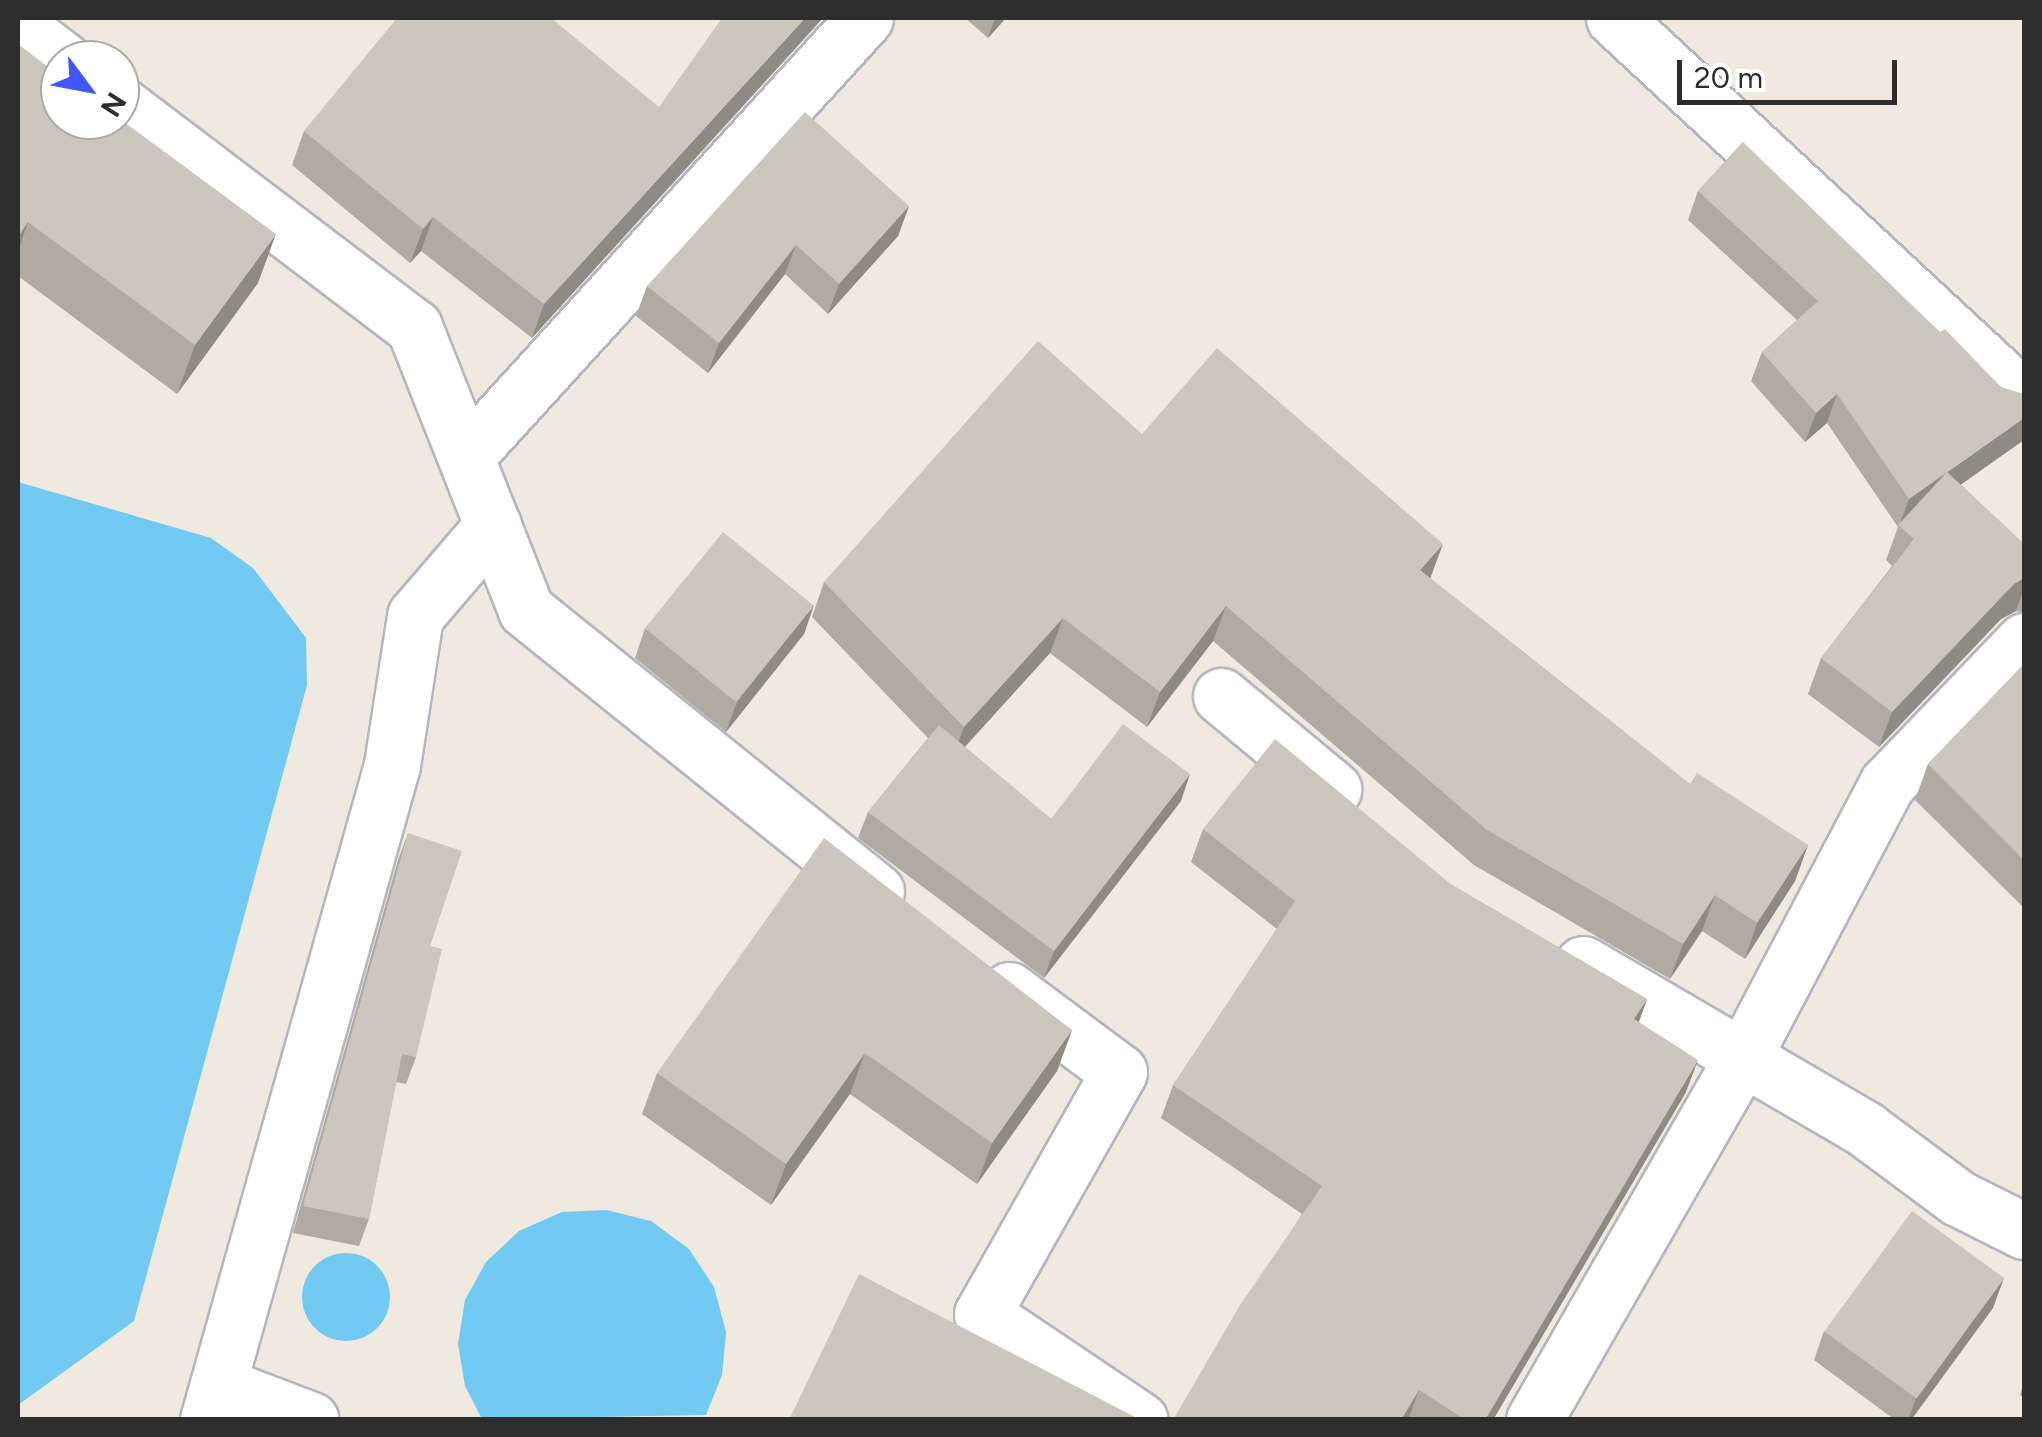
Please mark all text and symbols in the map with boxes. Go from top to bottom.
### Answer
north arrow [40,40,140,140]
scale bar [1682,40,1902,102]
text: 20 m [1694,59,1763,96]
text: N [94,87,134,123]

